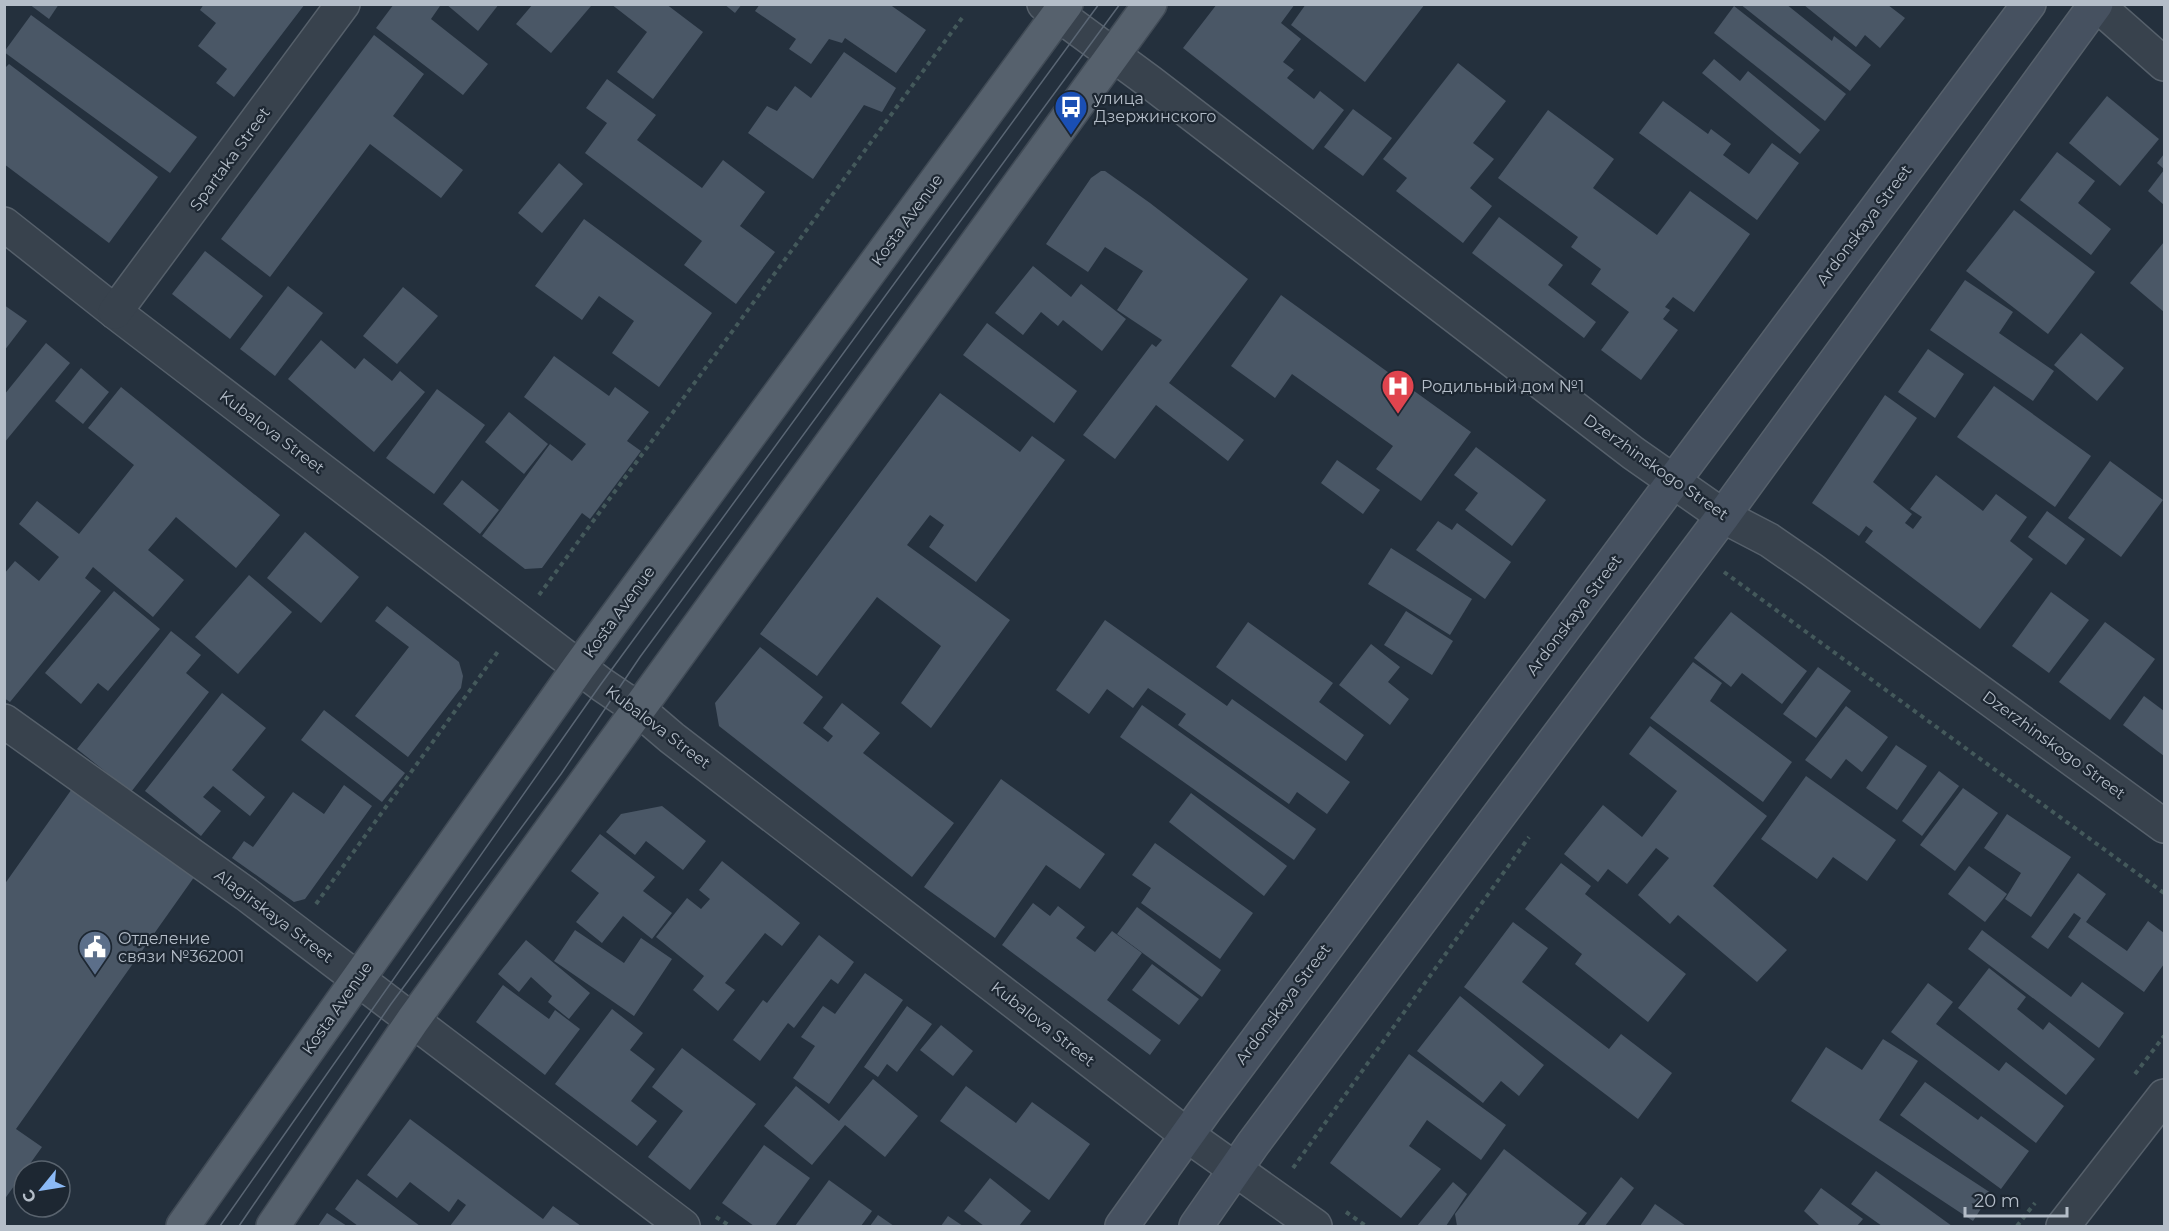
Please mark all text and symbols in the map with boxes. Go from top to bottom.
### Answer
bus stop icon: улица Дзержинского [1053,89,1089,136]
place label: улица Дзержинского [1093,89,1216,126]
street label: Spartaka Street [186,103,274,215]
street label: Ardonskaya Street [1812,161,1916,289]
street label: Kosta Avenue [867,170,947,270]
hospital icon: Родильный дом №1 [1380,368,1416,415]
place label: Родильный дом №1 [1421,377,1584,396]
street label: Kubalova Street [216,386,329,478]
street label: Dzerzhinskogo Street [1580,410,1732,524]
street label: Ardonskaya Street [1522,551,1626,679]
street label: Kosta Avenue [579,562,659,662]
street label: Kubalova Street [602,681,715,773]
street label: Dzerzhinskogo Street [1979,687,2130,804]
street label: Alagirskaya Street [211,865,337,967]
public building icon: Отделение связи №362001 [77,929,113,976]
place label: Отделение связи №362001 [118,929,244,966]
street label: Ardonskaya Street [1231,940,1335,1068]
street label: Kosta Avenue [298,958,376,1058]
street label: Kubalova Street [987,978,1099,1071]
north arrow [12,1159,72,1219]
scale bar [1965,1180,2067,1218]
text: С [18,1186,41,1206]
text: 20 m [1974,1190,2020,1212]

